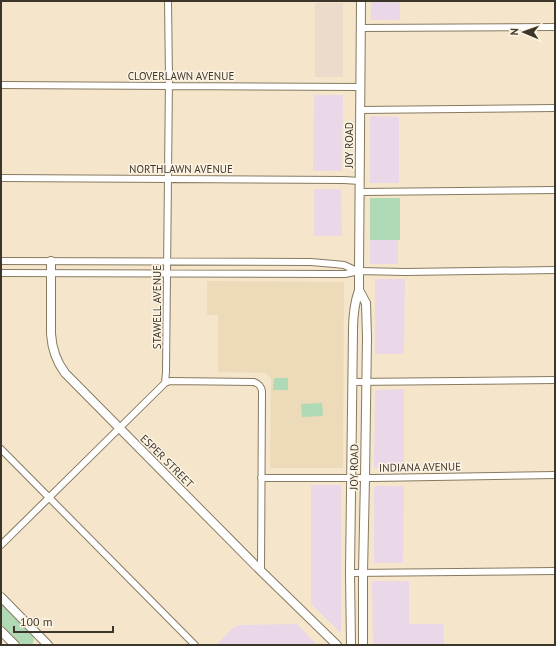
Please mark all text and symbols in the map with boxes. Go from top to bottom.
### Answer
north arrow [504,12,544,52]
text: N [507,28,521,36]
street label: CLOVERLAWN AVENUE [128,69,234,83]
street label: JOY ROAD [342,122,356,169]
street label: NORTHLAWN AVENUE [129,162,233,176]
street label: STAWELL AVENUE [150,265,164,349]
street label: ESPER STREET [137,431,197,491]
street label: JOY ROAD [347,444,361,491]
street label: INDIANA AVENUE [379,459,461,475]
scale bar [14,608,113,634]
text: 100 m [20,614,53,629]

